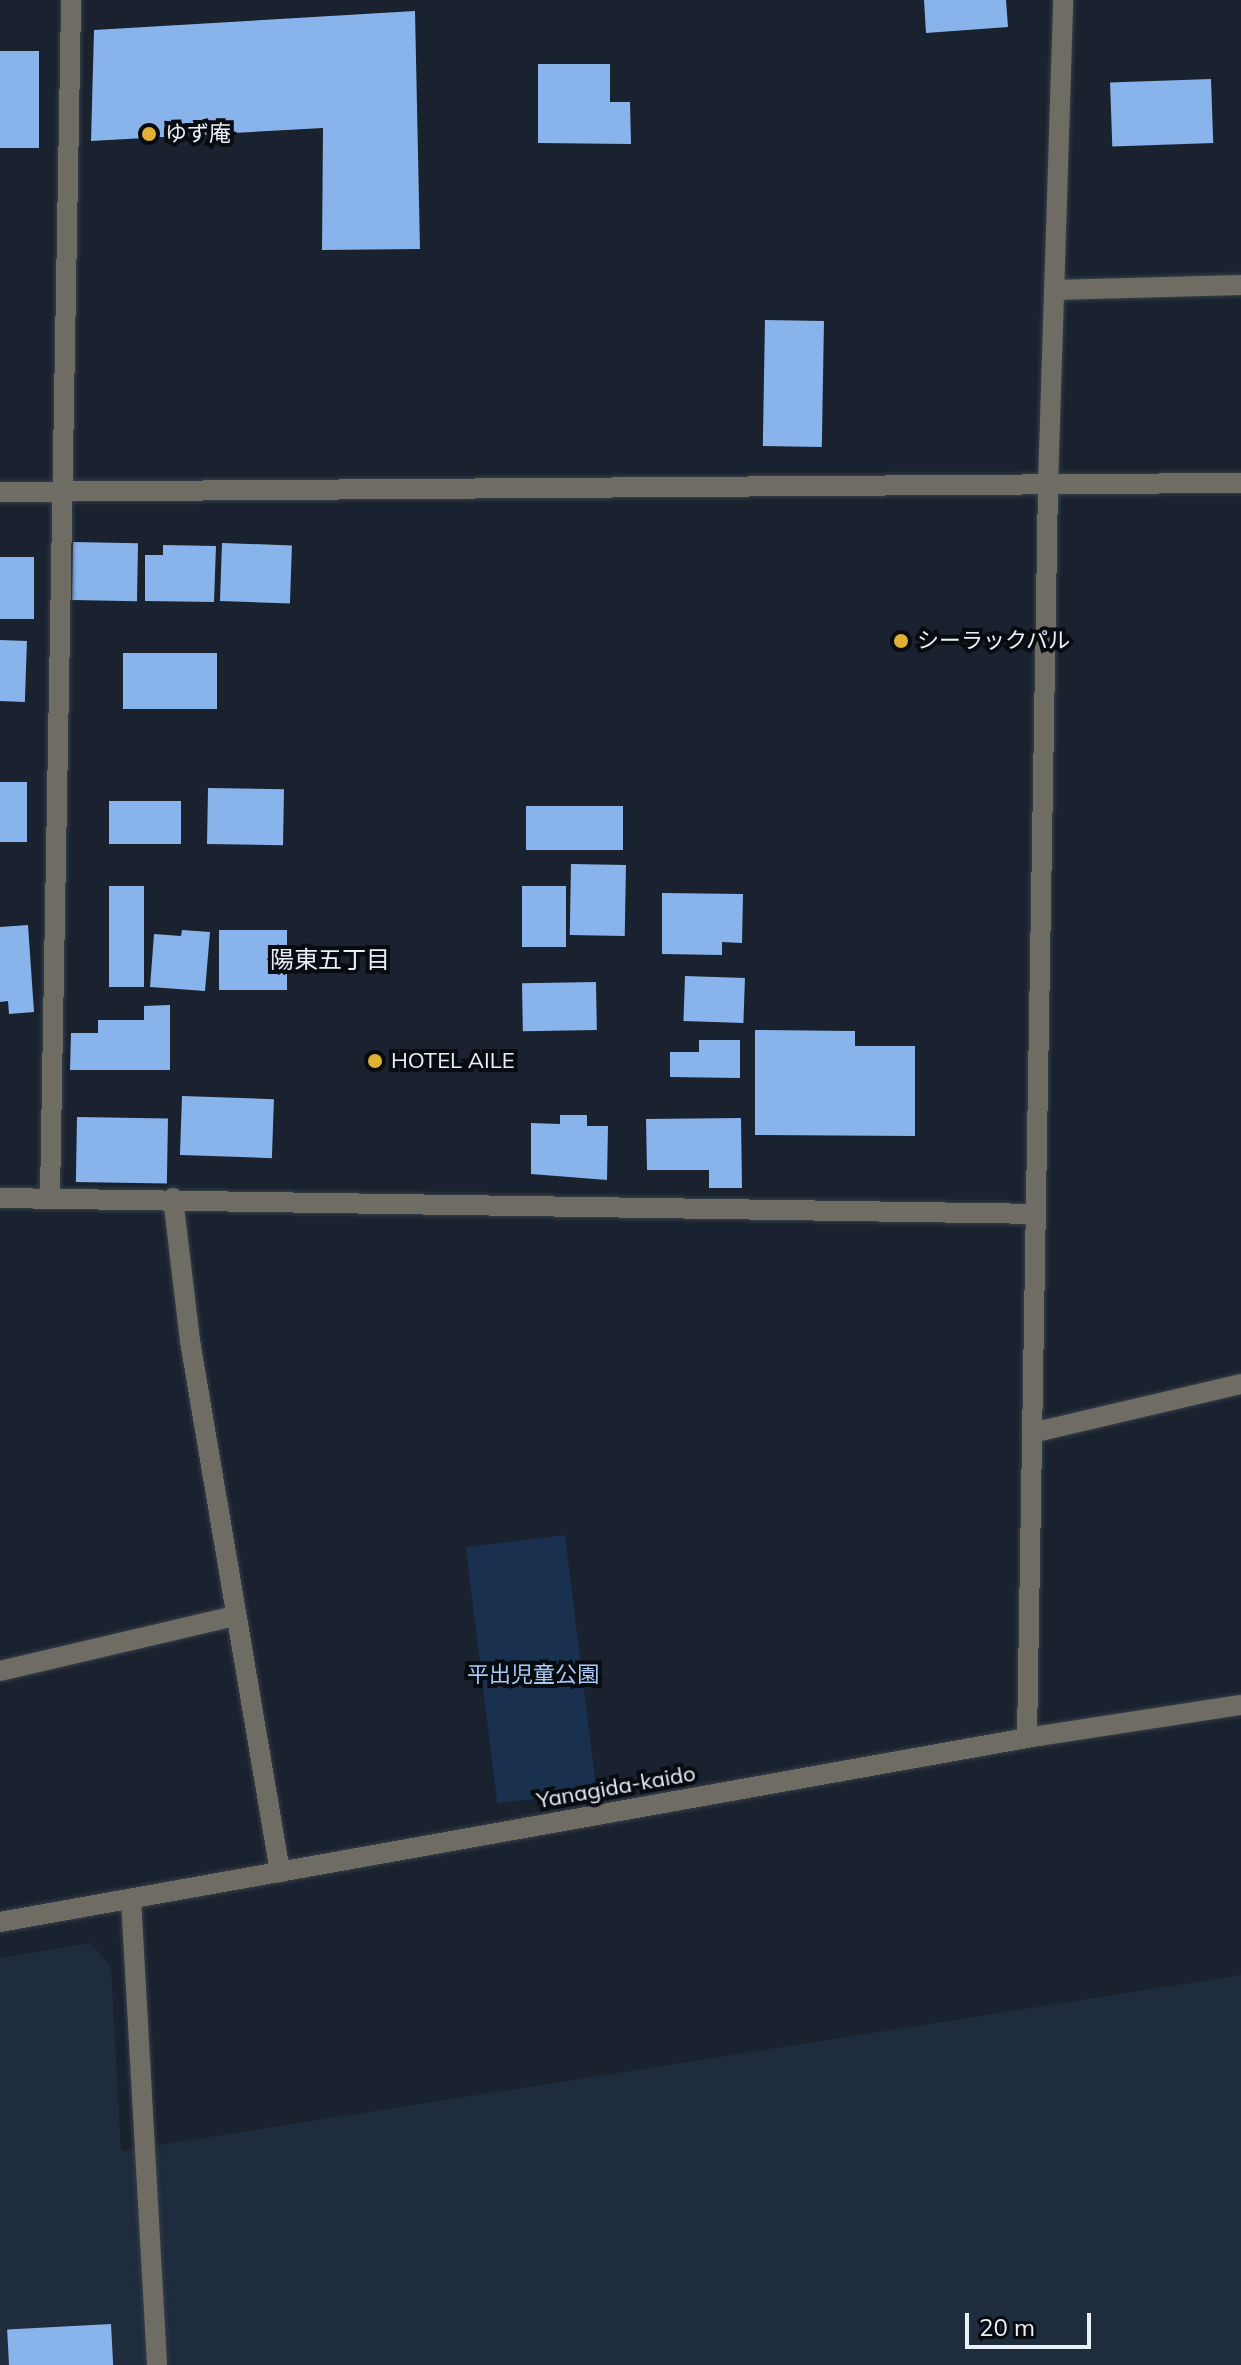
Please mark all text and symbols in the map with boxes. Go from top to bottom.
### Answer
place label: ゆず庵 [165,121,231,147]
marker: ゆず庵 [140,125,158,143]
place label: シーラックパル [917,628,1071,654]
marker: シーラックパル [892,632,910,650]
district label: 陽東五丁目 [270,946,390,974]
place label: HOTEL AILE [391,1048,515,1074]
marker: HOTEL AILE [366,1052,384,1070]
park label: 平出児童公園 [467,1662,599,1688]
street label: Yanagida-kaido [535,1760,697,1814]
scale bar [969,2297,1095,2347]
text: 20 m [979,2312,1035,2342]

